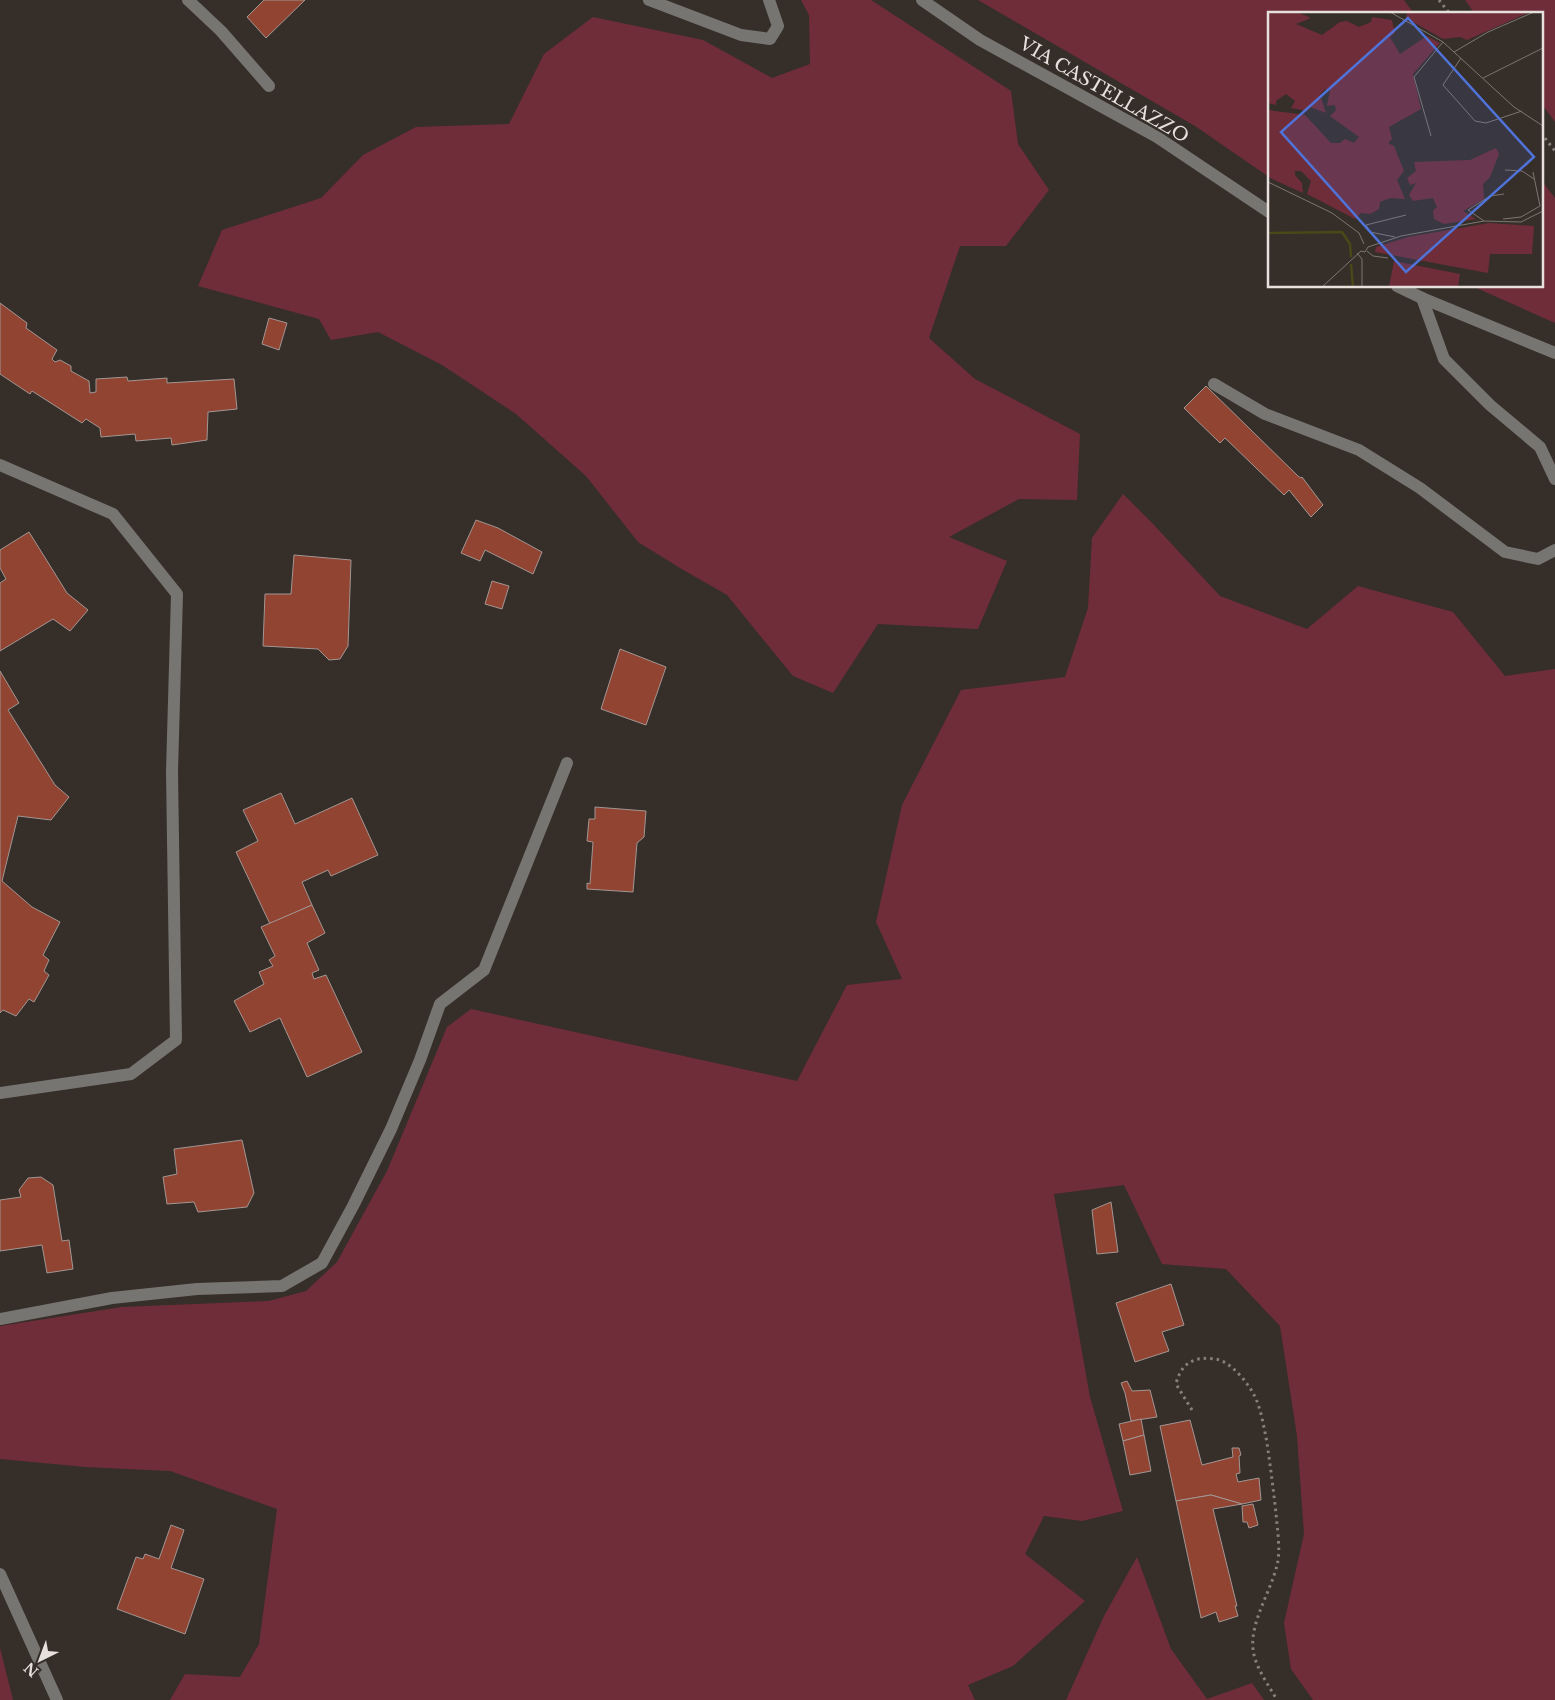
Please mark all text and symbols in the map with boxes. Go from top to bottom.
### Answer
inset map [1268,12,1542,288]
street label: VIA CASTELLAZZO [1014,32,1193,148]
north arrow [15,1635,65,1685]
text: N [20,1659,42,1681]

